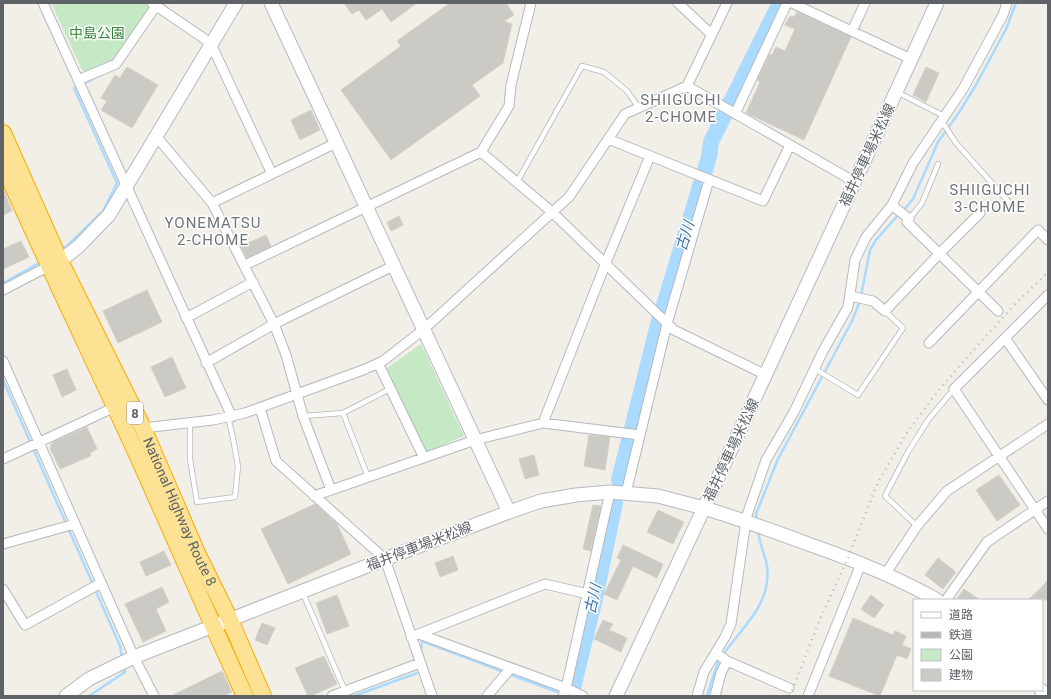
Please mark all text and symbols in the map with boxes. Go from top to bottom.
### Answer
park label: 中島公園 [69,25,125,41]
district label: SHIIGUCHI 2-CHOME [640,91,722,126]
street label: 福井停車場米松線 [836,101,898,209]
district label: SHIIGUCHI 3-CHOME [949,181,1031,216]
district label: YONEMATSU 2-CHOME [165,214,261,249]
water label: 古川 [672,217,699,253]
street label: 福井停車場米松線 [700,396,762,504]
road number: 8 [127,402,143,424]
street label: National Highway Route 8 [140,435,220,589]
street label: 福井停車場米松線 [364,518,474,574]
water label: 古川 [581,580,606,616]
legend [913,599,1043,691]
text: 道路 [949,608,973,622]
text: 鉄道 [949,628,973,642]
text: 公園 [949,648,973,662]
text: 建物 [949,668,973,682]

